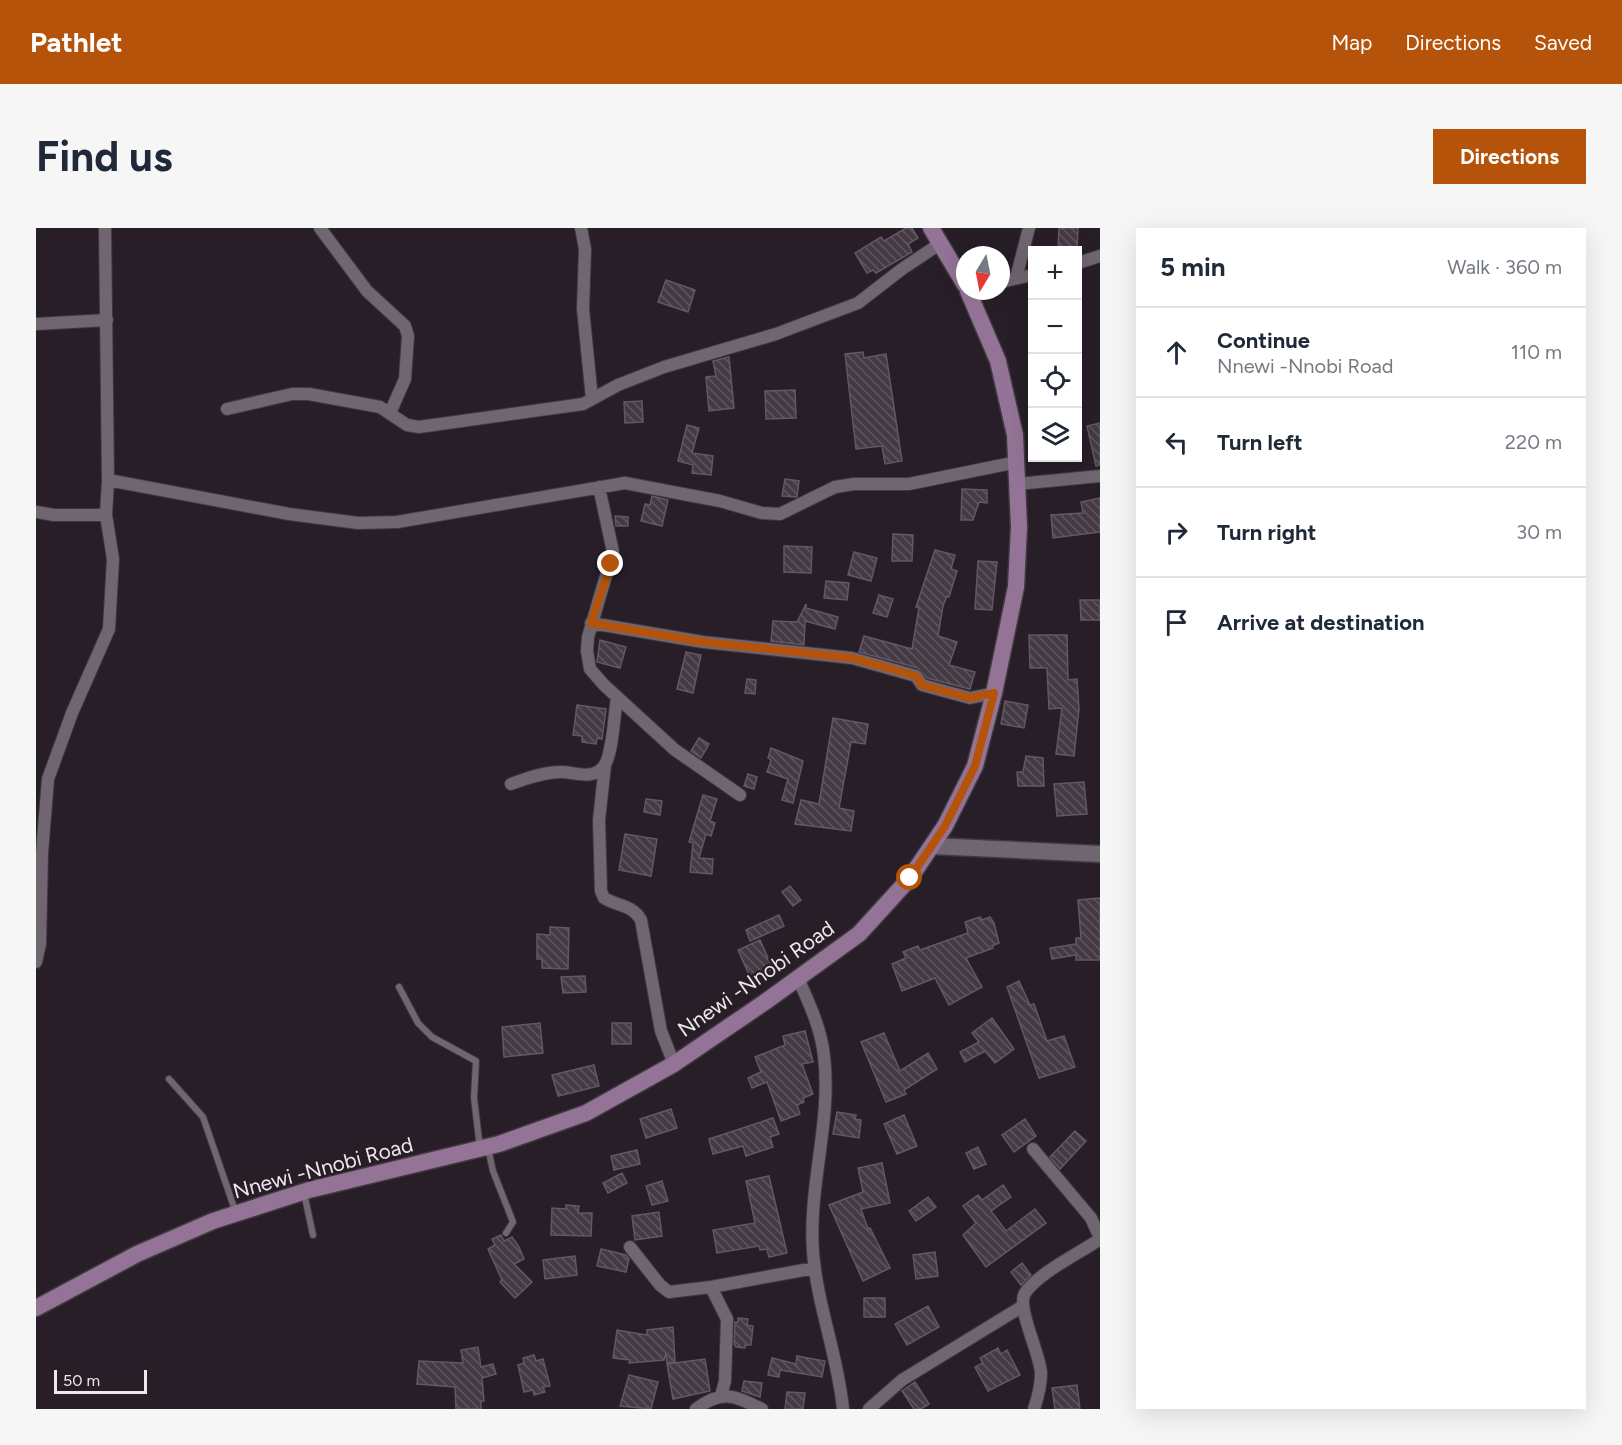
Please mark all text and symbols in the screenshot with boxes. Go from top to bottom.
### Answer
text: Pathlet [30,25,122,59]
text: Map [1331,30,1372,55]
text: Directions [1405,30,1501,55]
text: Saved [1534,30,1592,55]
button: Directions [1433,129,1586,184]
text: Find us [36,131,173,182]
north arrow [956,246,1010,300]
map controls [1028,246,1082,462]
button: + [1028,246,1082,300]
text: 5 min [1160,251,1226,283]
text: Walk · 360 m [1447,255,1562,279]
button: − [1028,300,1082,354]
text: Continue [1217,327,1310,354]
icon: ahead [1160,336,1193,369]
text: 110 m [1511,340,1562,364]
button: locate [1028,354,1082,408]
text: Nnewi -Nnobi Road [1217,354,1393,378]
button: layers [1028,408,1082,462]
icon: left [1160,426,1193,459]
text: Turn left [1217,429,1303,456]
text: 220 m [1505,430,1562,454]
icon: right [1160,516,1193,549]
text: Turn right [1217,519,1316,546]
text: 30 m [1516,520,1562,544]
route end [597,550,623,576]
icon: arrive [1160,606,1193,639]
text: Arrive at destination [1217,609,1425,636]
route start [896,864,922,890]
street label: Nnewi -Nnobi Road [673,915,839,1042]
street label: Nnewi -Nnobi Road [230,1131,416,1204]
scale bar [54,1367,147,1394]
text: 50 m [63,1371,100,1390]

